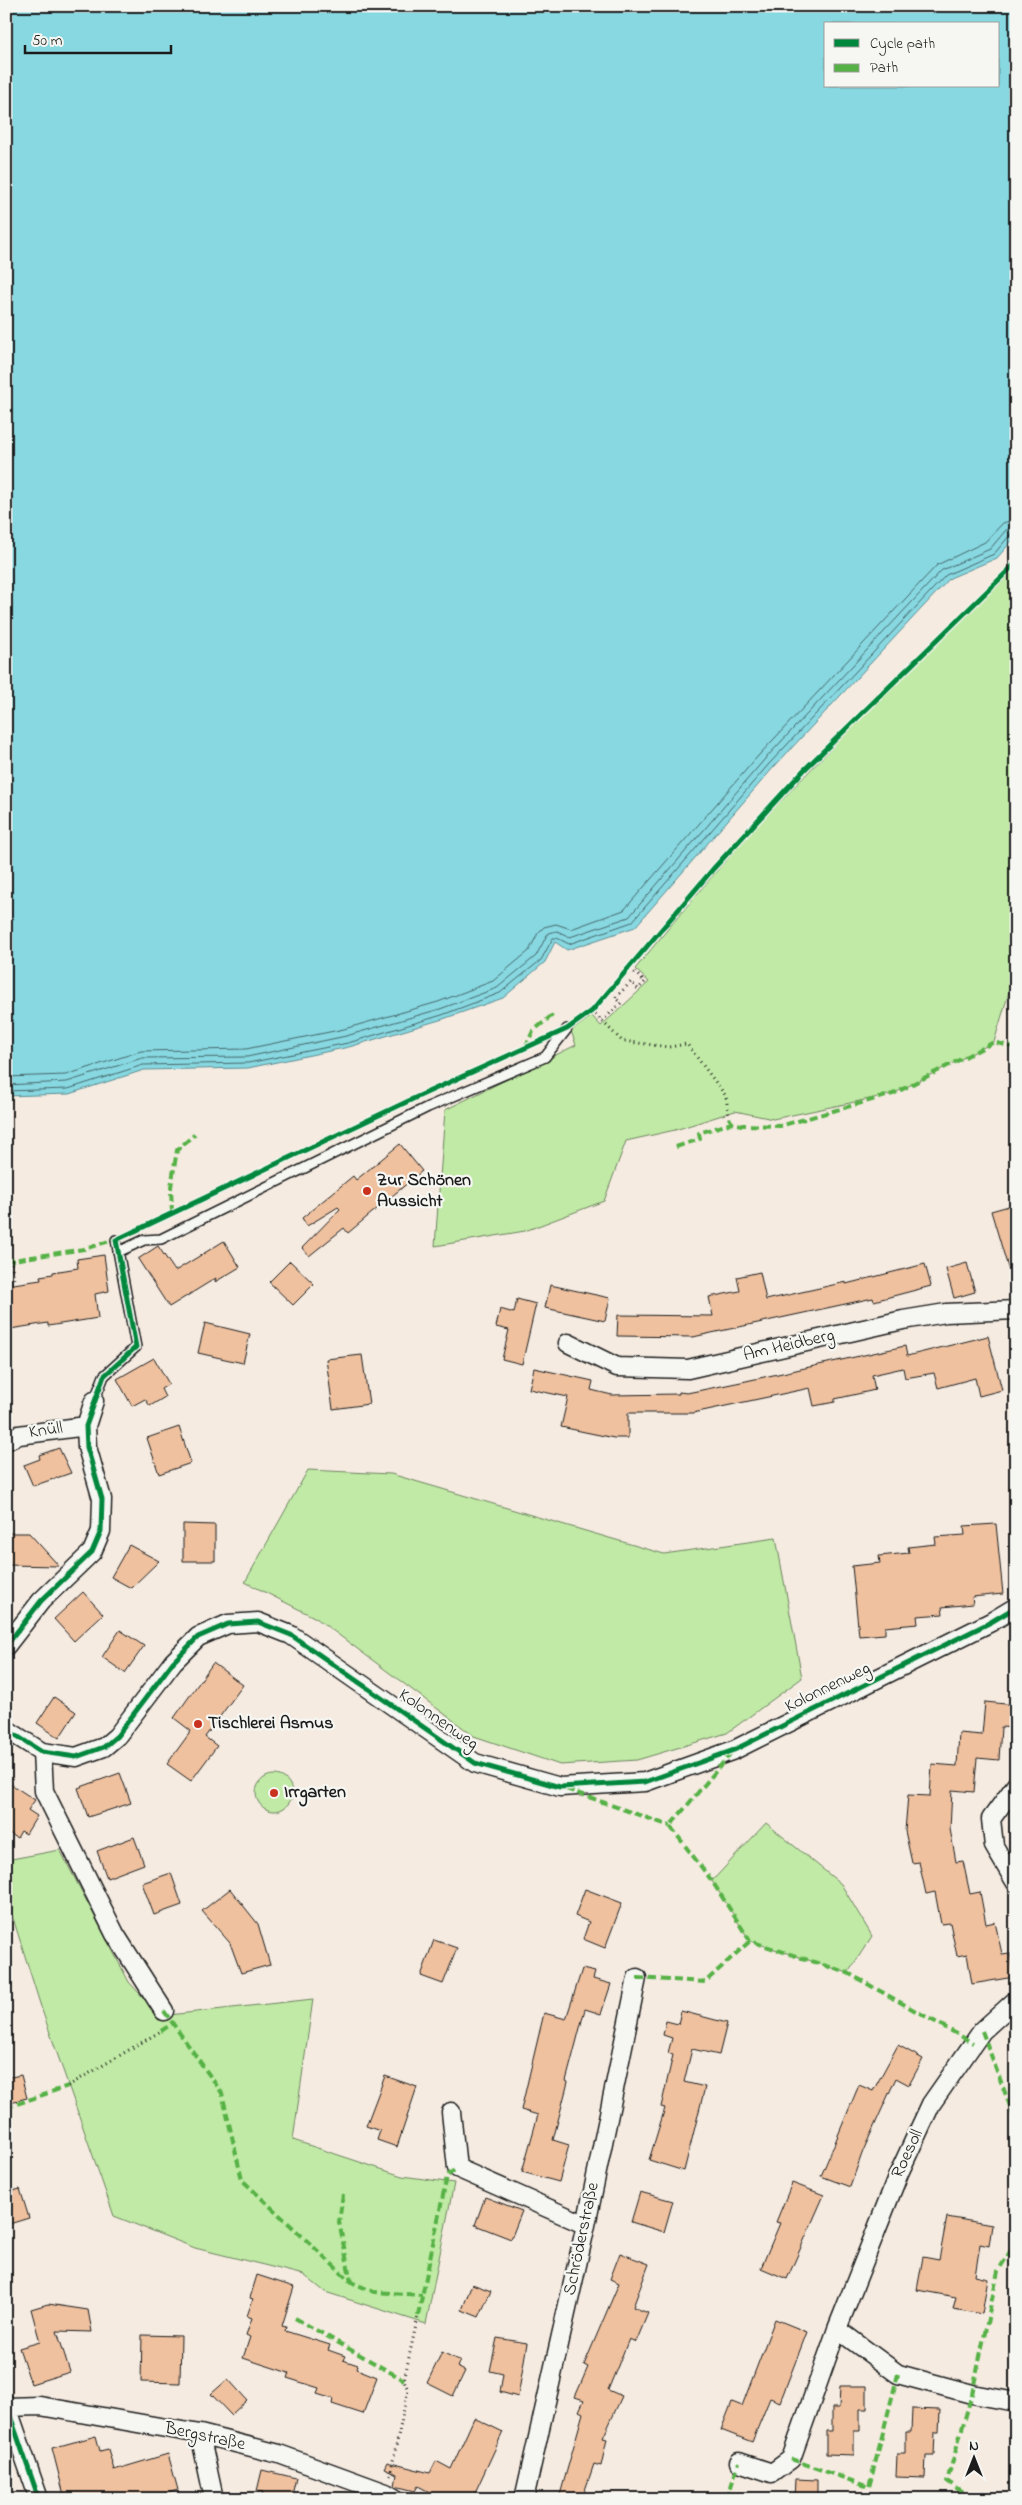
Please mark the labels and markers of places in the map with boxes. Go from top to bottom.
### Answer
place label: Zur Schönen Aussicht [377,1168,471,1215]
marker: Zur Schönen Aussicht [361,1185,373,1197]
place label: Tischlerei Asmus [208,1711,333,1737]
marker: Tischlerei Asmus [192,1718,204,1730]
place label: Irrgarten [284,1780,346,1807]
marker: Irrgarten [268,1787,280,1799]

